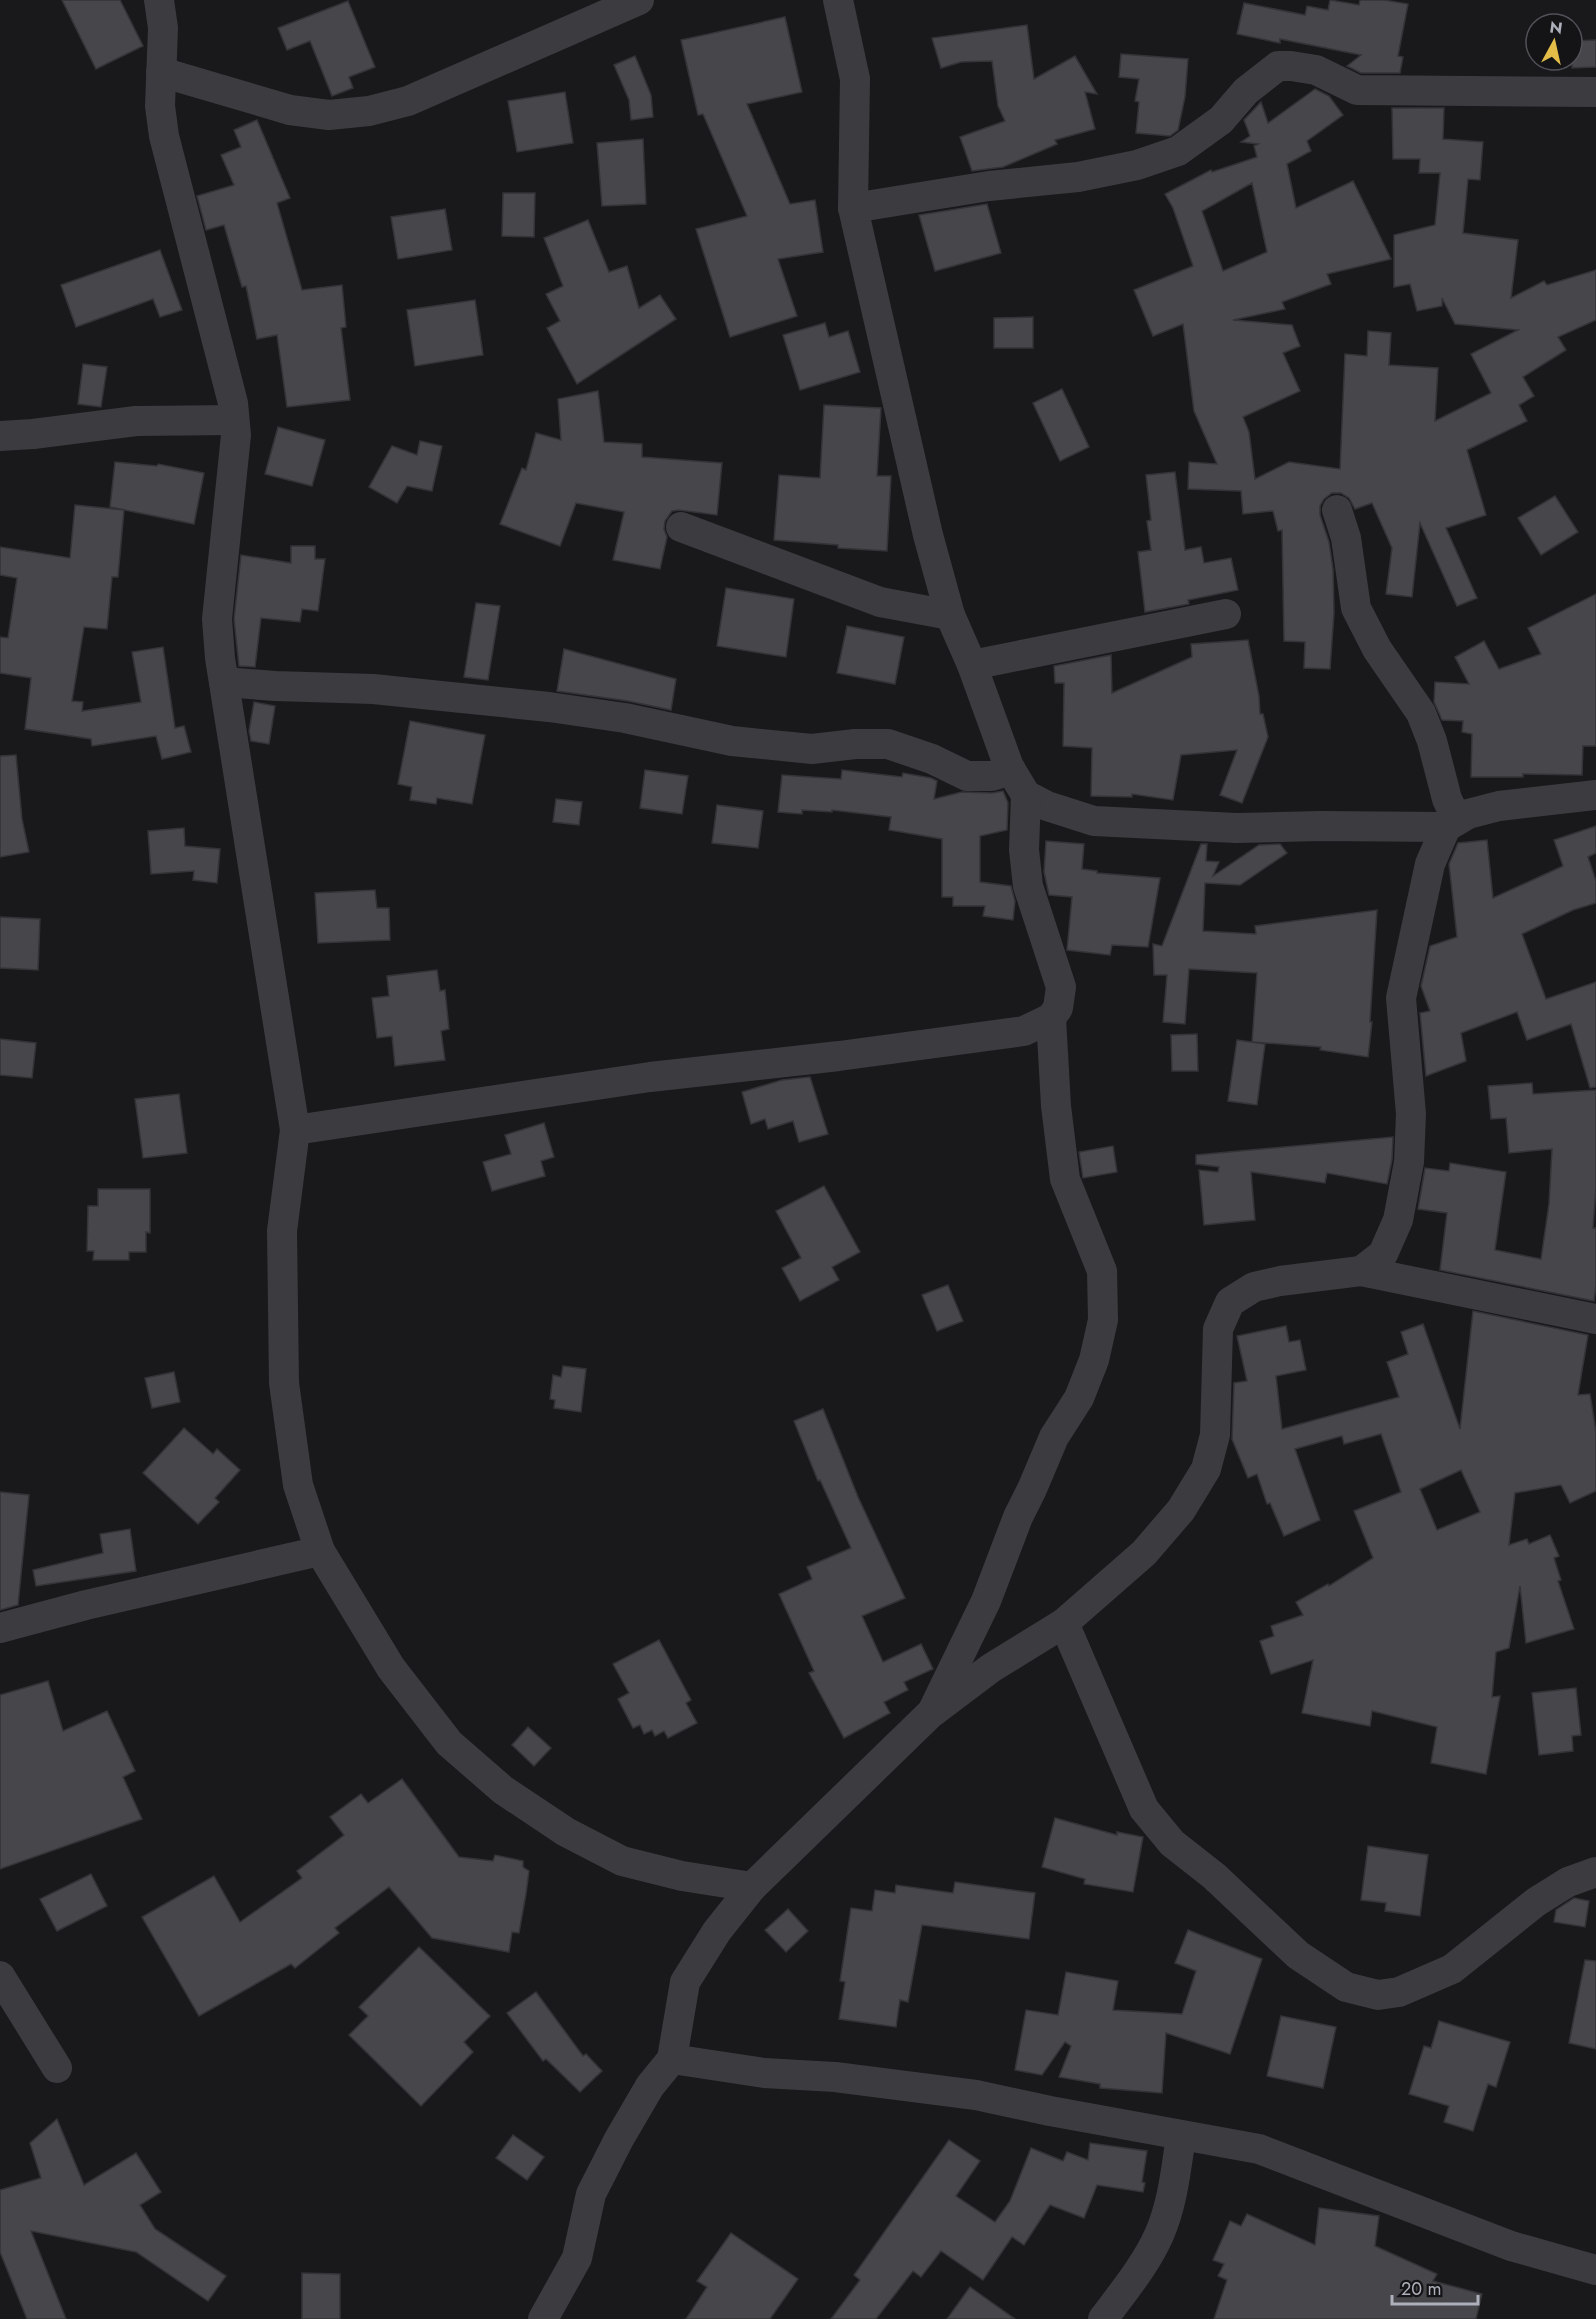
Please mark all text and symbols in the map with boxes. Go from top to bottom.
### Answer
north arrow [1524,12,1584,72]
text: N [1548,15,1564,40]
scale bar [1392,2268,1478,2306]
text: 20 m [1401,2276,1441,2302]

